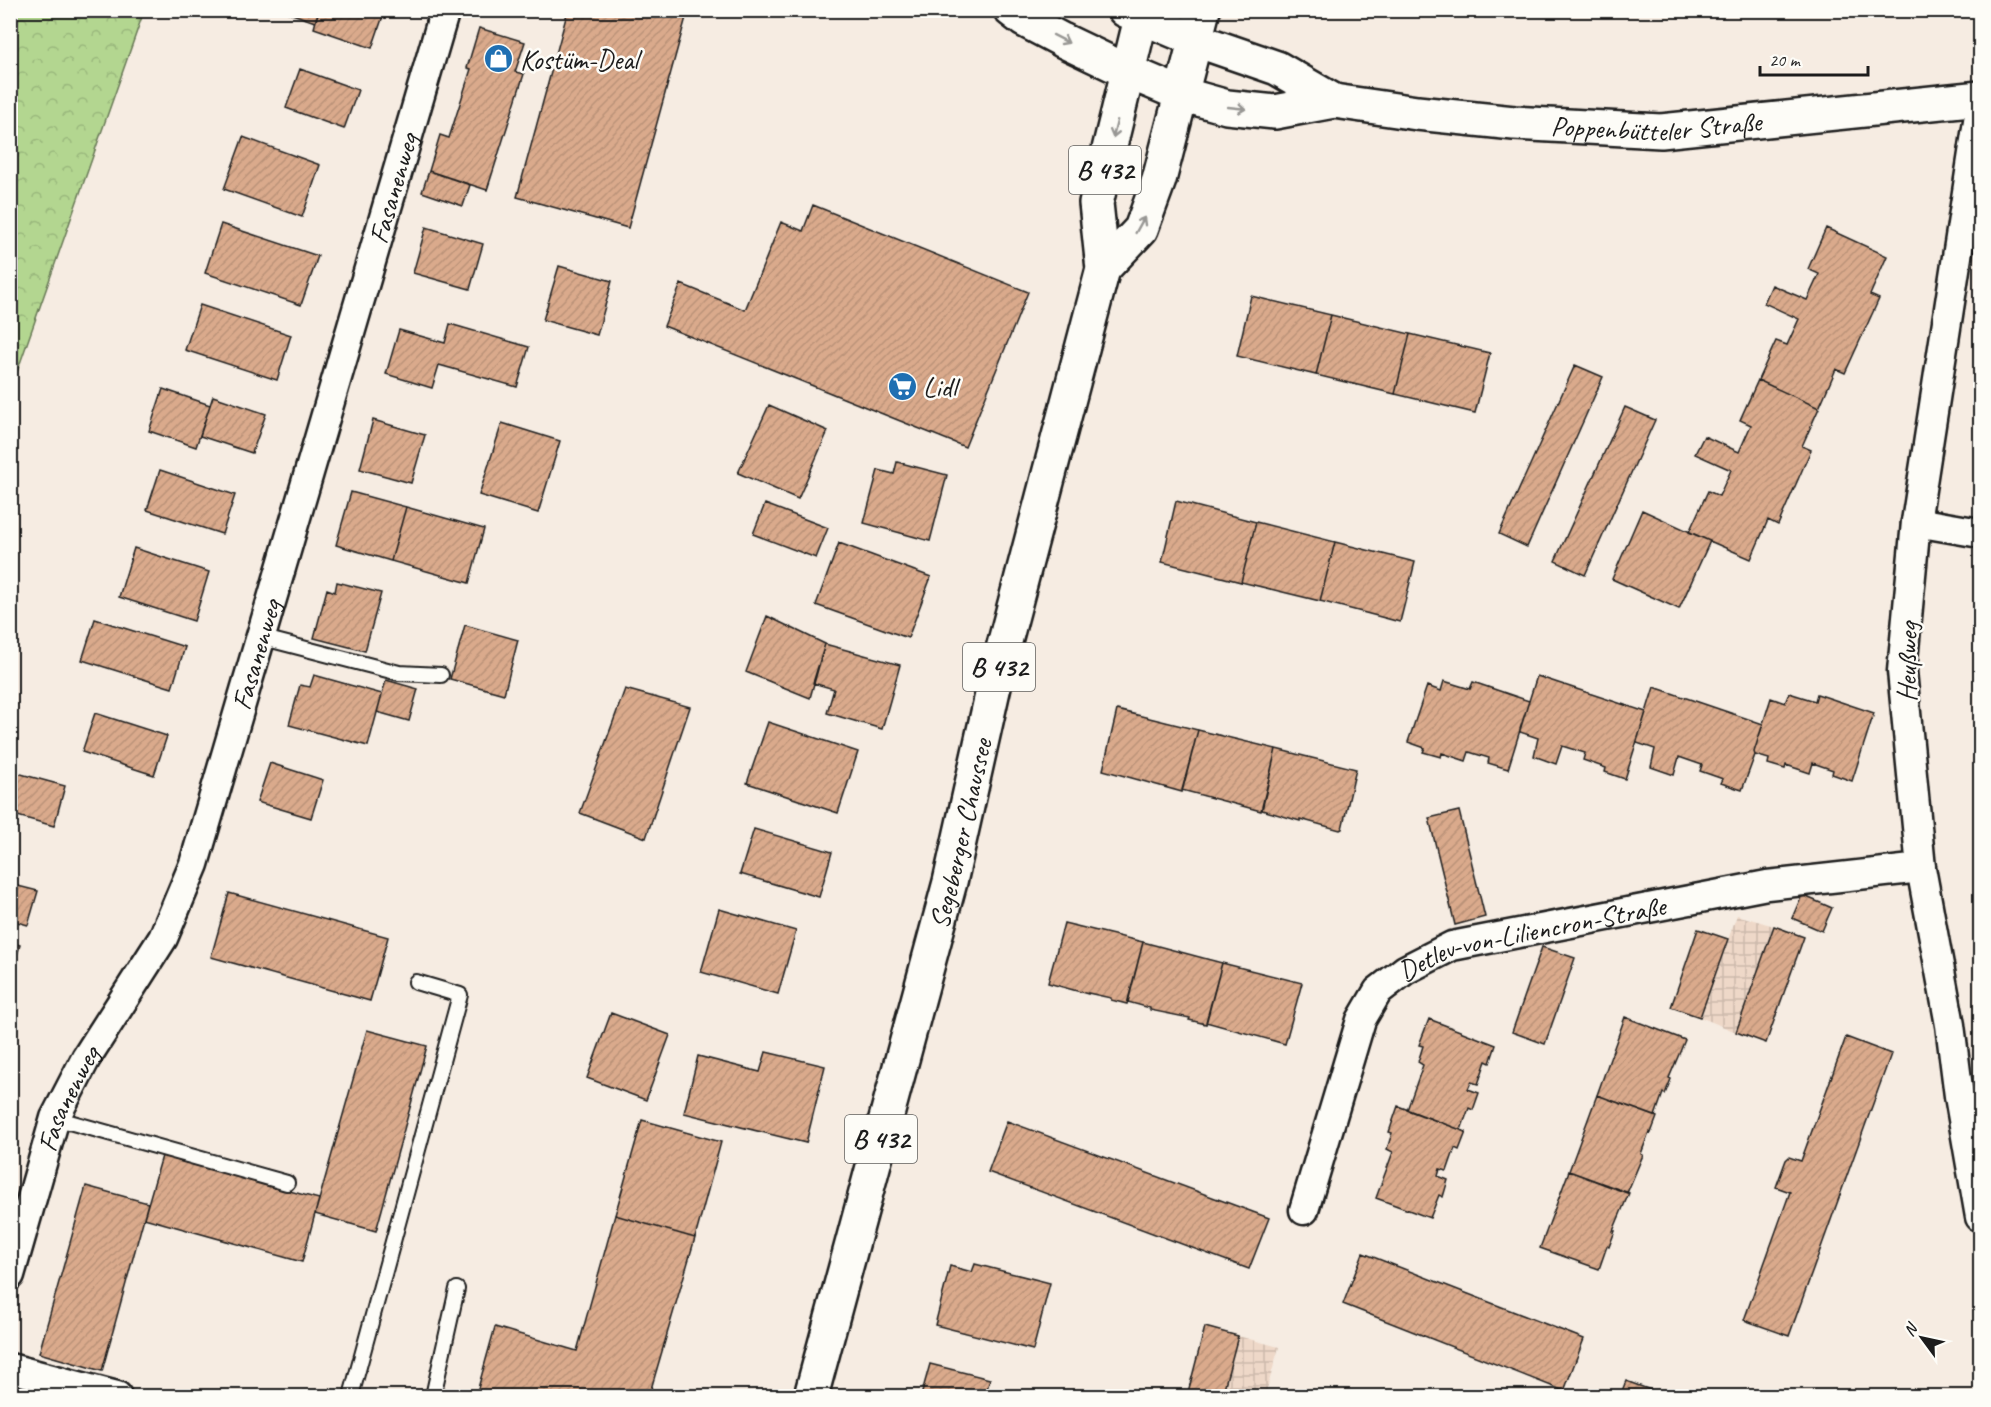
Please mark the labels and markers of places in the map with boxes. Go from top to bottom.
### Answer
place label: Kostüm-Deal [520,42,643,77]
shop icon: Kostüm-Deal [483,43,515,75]
place label: Lidl [923,370,961,405]
supermarket icon: Lidl [886,371,918,403]

